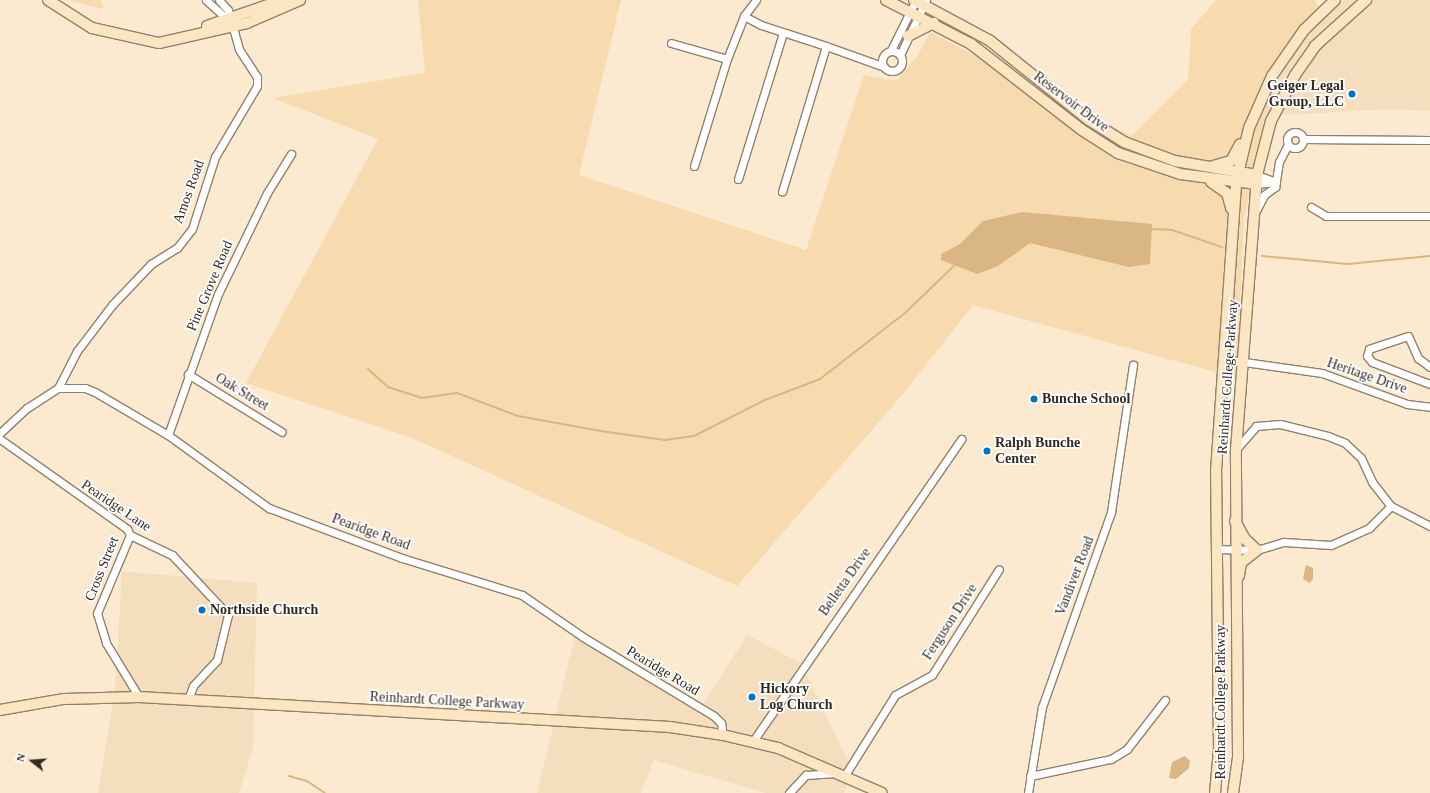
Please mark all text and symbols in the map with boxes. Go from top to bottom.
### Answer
street label: Reservoir Drive [1030,68,1112,136]
place label: Geiger Legal Group, LLC [1267,78,1344,110]
marker: Geiger Legal Group, LLC [1347,89,1357,99]
street label: Amos Road [170,158,208,226]
street label: Pine Grove Road [183,238,237,334]
street label: Reinhardt College Parkway [1214,299,1242,455]
street label: Heritage Drive [1325,354,1409,398]
street label: Oak Street [212,369,272,415]
place label: Bunche School [1042,391,1130,407]
marker: Bunche School [1029,394,1039,404]
place label: Ralph Bunche Center [995,435,1080,468]
marker: Ralph Bunche Center [982,446,992,456]
street label: Pearidge Lane [78,477,154,535]
street label: Pearidge Road [330,510,412,554]
street label: Cross Street [81,534,123,604]
street label: Vandiver Road [1052,534,1098,618]
street label: Belletta Drive [815,545,875,619]
street label: Ferguson Drive [919,581,981,663]
place label: Northside Church [210,602,318,618]
marker: Northside Church [197,605,207,615]
street label: Reinhardt College Parkway [1213,625,1229,779]
street label: Pearidge Road [624,643,702,699]
place label: Hickory Log Church [760,681,832,714]
street label: Reinhardt College Parkway [369,689,525,713]
marker: Hickory Log Church [747,692,757,702]
north arrow [12,741,52,781]
text: N [14,752,27,763]

